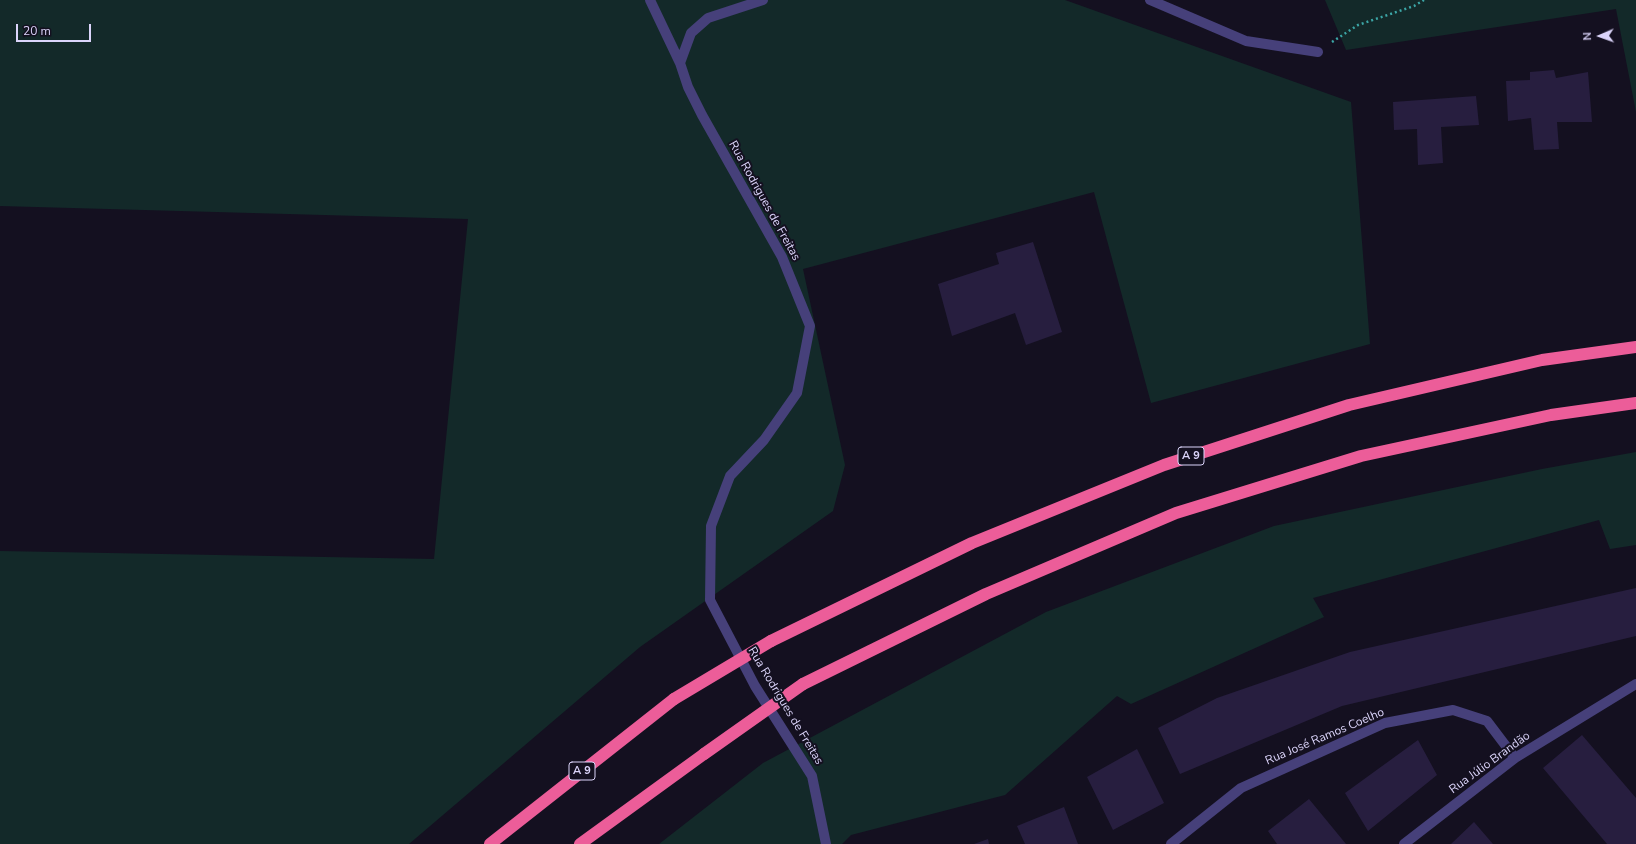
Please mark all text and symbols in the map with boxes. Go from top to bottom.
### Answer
scale bar [18,16,93,42]
north arrow [1580,16,1620,56]
text: 20 m [23,23,51,39]
text: N [1580,32,1595,41]
street label: Rua Rodrigues de Freitas [725,139,803,263]
road number: A 9 [1178,447,1204,465]
street label: Rua Rodrigues de Freitas [744,645,826,767]
street label: Rua José Ramos Coelho [1263,705,1387,769]
street label: Rua Júlio Brandão [1447,729,1533,797]
road number: A 9 [569,762,595,780]

